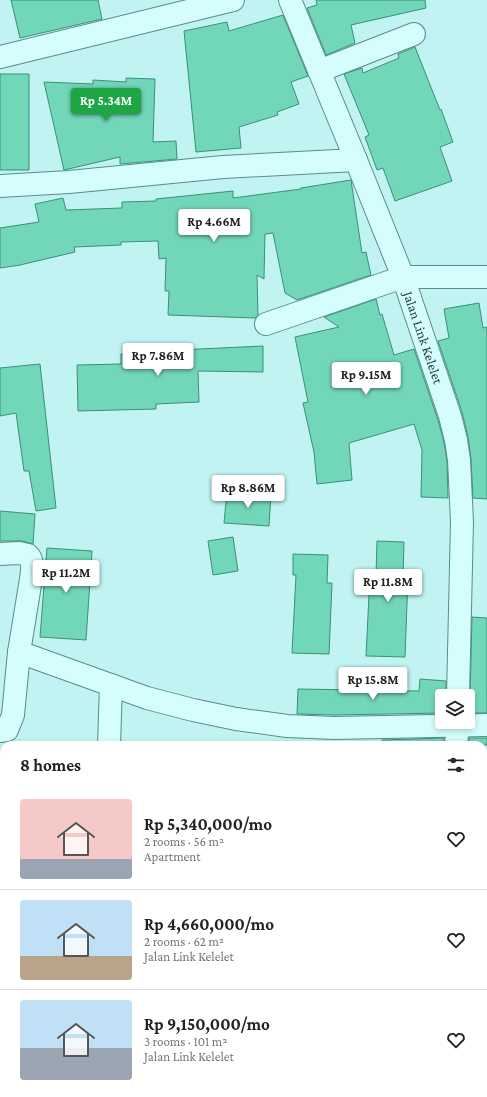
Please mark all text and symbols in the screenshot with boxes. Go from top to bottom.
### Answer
pin: Rp 5.34M [65,88,147,122]
text: Rp 5.34M [80,93,132,108]
pin: Rp 4.66M [173,209,255,243]
text: Rp 4.66M [187,214,241,229]
street label: Jalan Link Kelelet [400,287,447,386]
pin: Rp 7.86M [117,343,199,377]
text: Rp 7.86M [132,348,184,363]
pin: Rp 9.15M [325,362,407,396]
text: Rp 9.15M [341,367,391,382]
pin: Rp 8.86M [207,475,289,509]
text: Rp 8.86M [221,480,275,495]
pin: Rp 11.2M [25,560,107,594]
text: Rp 11.2M [42,565,90,580]
pin: Rp 11.8M [347,569,429,603]
text: Rp 11.8M [363,574,413,589]
pin: Rp 15.8M [332,667,414,701]
text: Rp 15.8M [347,672,399,687]
map controls [435,689,475,729]
button: layers [435,689,475,729]
icon: filters [445,754,467,776]
text: 8 homes [20,756,81,775]
icon: home [52,815,100,863]
text: Rp 5,340,000/mo [144,815,272,834]
icon: heart [445,828,467,850]
text: 2 rooms · 56 m² [144,834,224,849]
text: Apartment [144,849,201,864]
text: Rp 4,660,000/mo [144,915,274,934]
icon: home [52,916,100,964]
icon: heart [445,929,467,951]
text: 2 rooms · 62 m² [144,934,224,949]
text: Jalan Link Kelelet [144,949,234,964]
text: Rp 9,150,000/mo [144,1015,270,1034]
icon: home [52,1016,100,1064]
icon: heart [445,1029,467,1051]
text: 3 rooms · 101 m² [144,1034,227,1049]
text: Jalan Link Kelelet [144,1049,234,1064]

